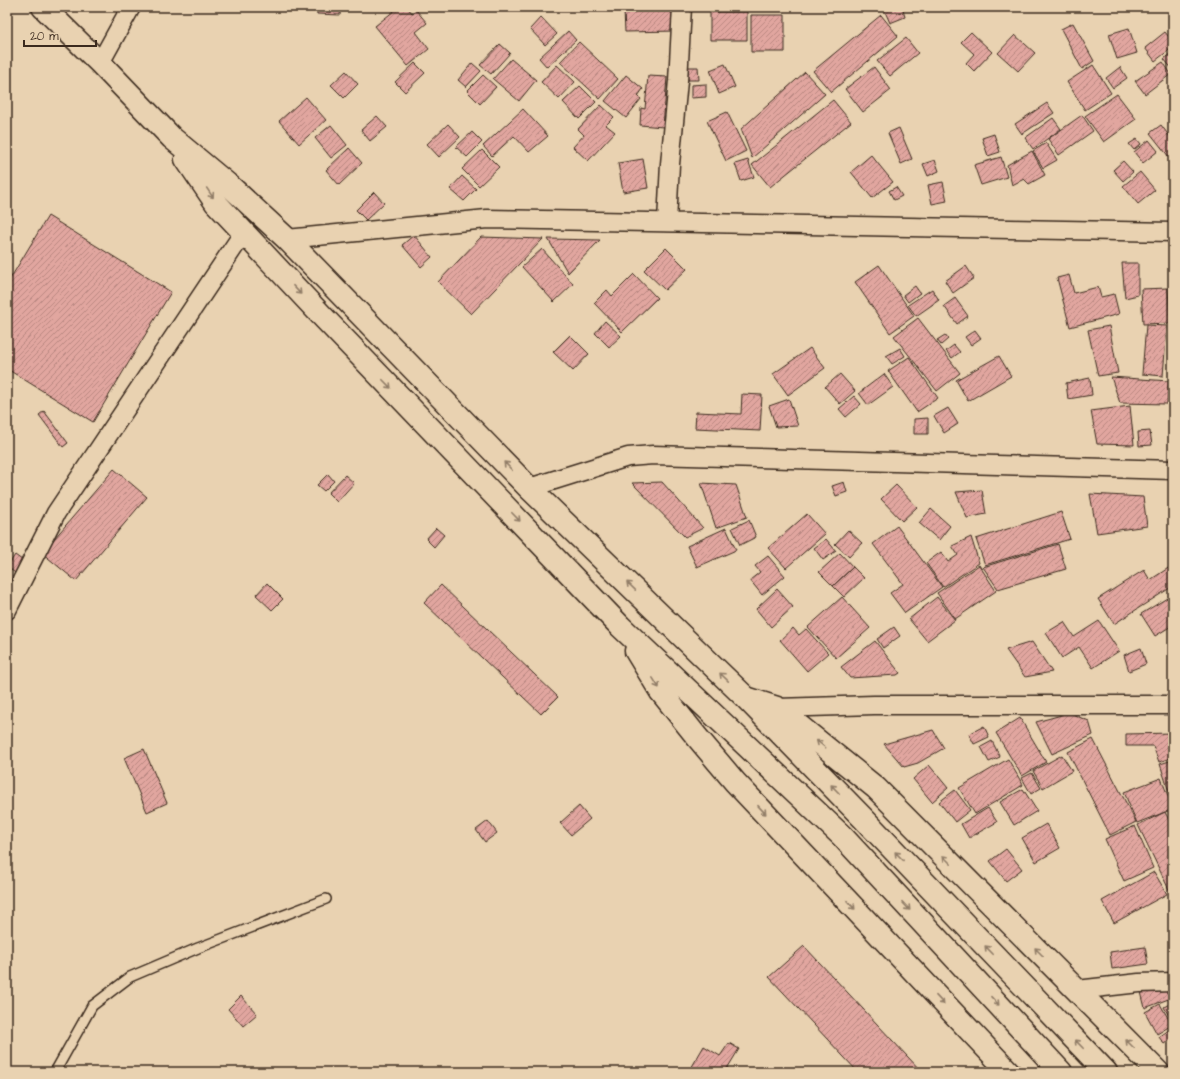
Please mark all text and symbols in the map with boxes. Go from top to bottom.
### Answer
scale bar [24,22,96,48]
text: 20 m [30,28,59,45]
one-way arrow [206,188,214,199]
one-way arrow [293,284,302,295]
one-way arrow [382,378,391,388]
one-way arrow [503,461,513,471]
one-way arrow [511,512,521,522]
one-way arrow [626,581,636,591]
one-way arrow [719,672,729,682]
one-way arrow [652,677,660,689]
one-way arrow [815,739,826,748]
one-way arrow [830,784,840,794]
one-way arrow [757,805,767,815]
one-way arrow [894,851,904,861]
one-way arrow [942,855,952,865]
one-way arrow [847,900,856,910]
one-way arrow [902,901,911,911]
one-way arrow [984,945,994,955]
one-way arrow [1034,947,1044,957]
one-way arrow [936,994,945,1005]
one-way arrow [990,996,1000,1006]
one-way arrow [1074,1039,1084,1049]
one-way arrow [1126,1039,1135,1049]

